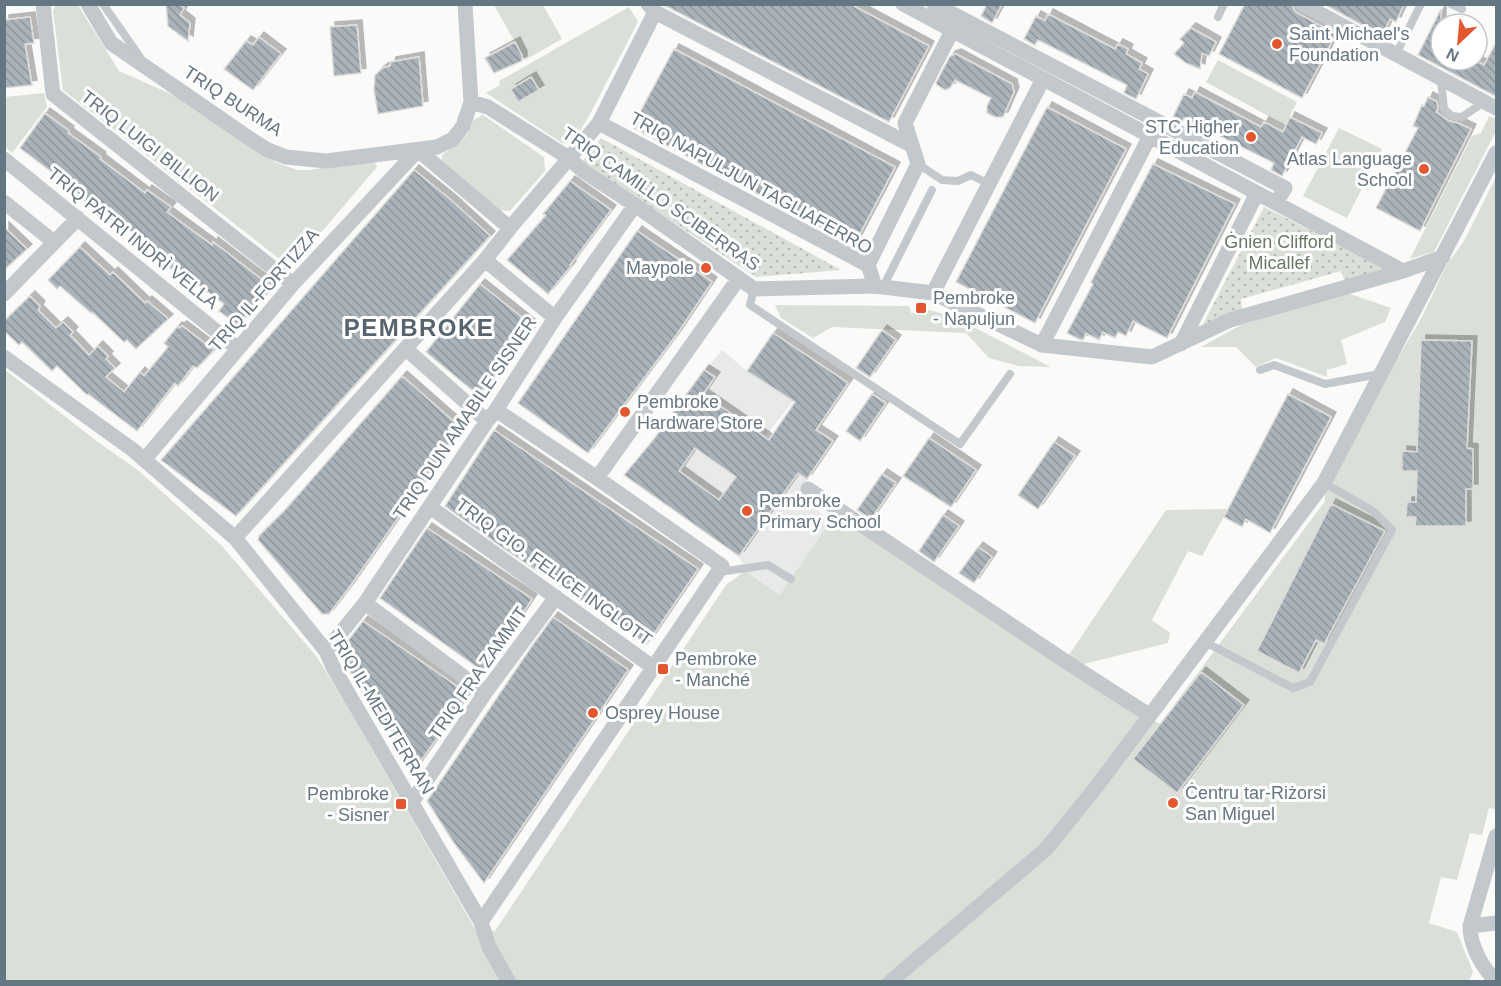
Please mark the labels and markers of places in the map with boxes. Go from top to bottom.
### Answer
place label: Saint Michael's Foundation [1289,24,1410,65]
marker: Saint Michael's Foundation [1270,37,1284,51]
place label: STC Higher Education [1145,117,1239,158]
marker: STC Higher Education [1244,130,1258,144]
place label: Atlas Language School [1287,149,1412,190]
marker: Atlas Language School [1417,162,1431,176]
place label: Maypole [626,258,694,278]
marker: Maypole [699,261,713,275]
place label: Pembroke - Napuljun [933,288,1015,329]
marker: Pembroke - Napuljun [914,301,928,315]
place label: Pembroke Hardware Store [637,392,763,433]
marker: Pembroke Hardware Store [618,405,632,419]
place label: Pembroke Primary School [759,491,881,532]
marker: Pembroke Primary School [740,504,754,518]
place label: Pembroke - Manché [675,649,757,690]
marker: Pembroke - Manché [656,662,670,676]
place label: Osprey House [605,703,720,723]
marker: Osprey House [586,706,600,720]
place label: Ċentru tar-Riżorsi San Miguel [1185,782,1326,824]
place label: Pembroke - Sisner [307,784,389,825]
marker: Ċentru tar-Riżorsi San Miguel [1166,796,1180,810]
marker: Pembroke - Sisner [394,797,408,811]

